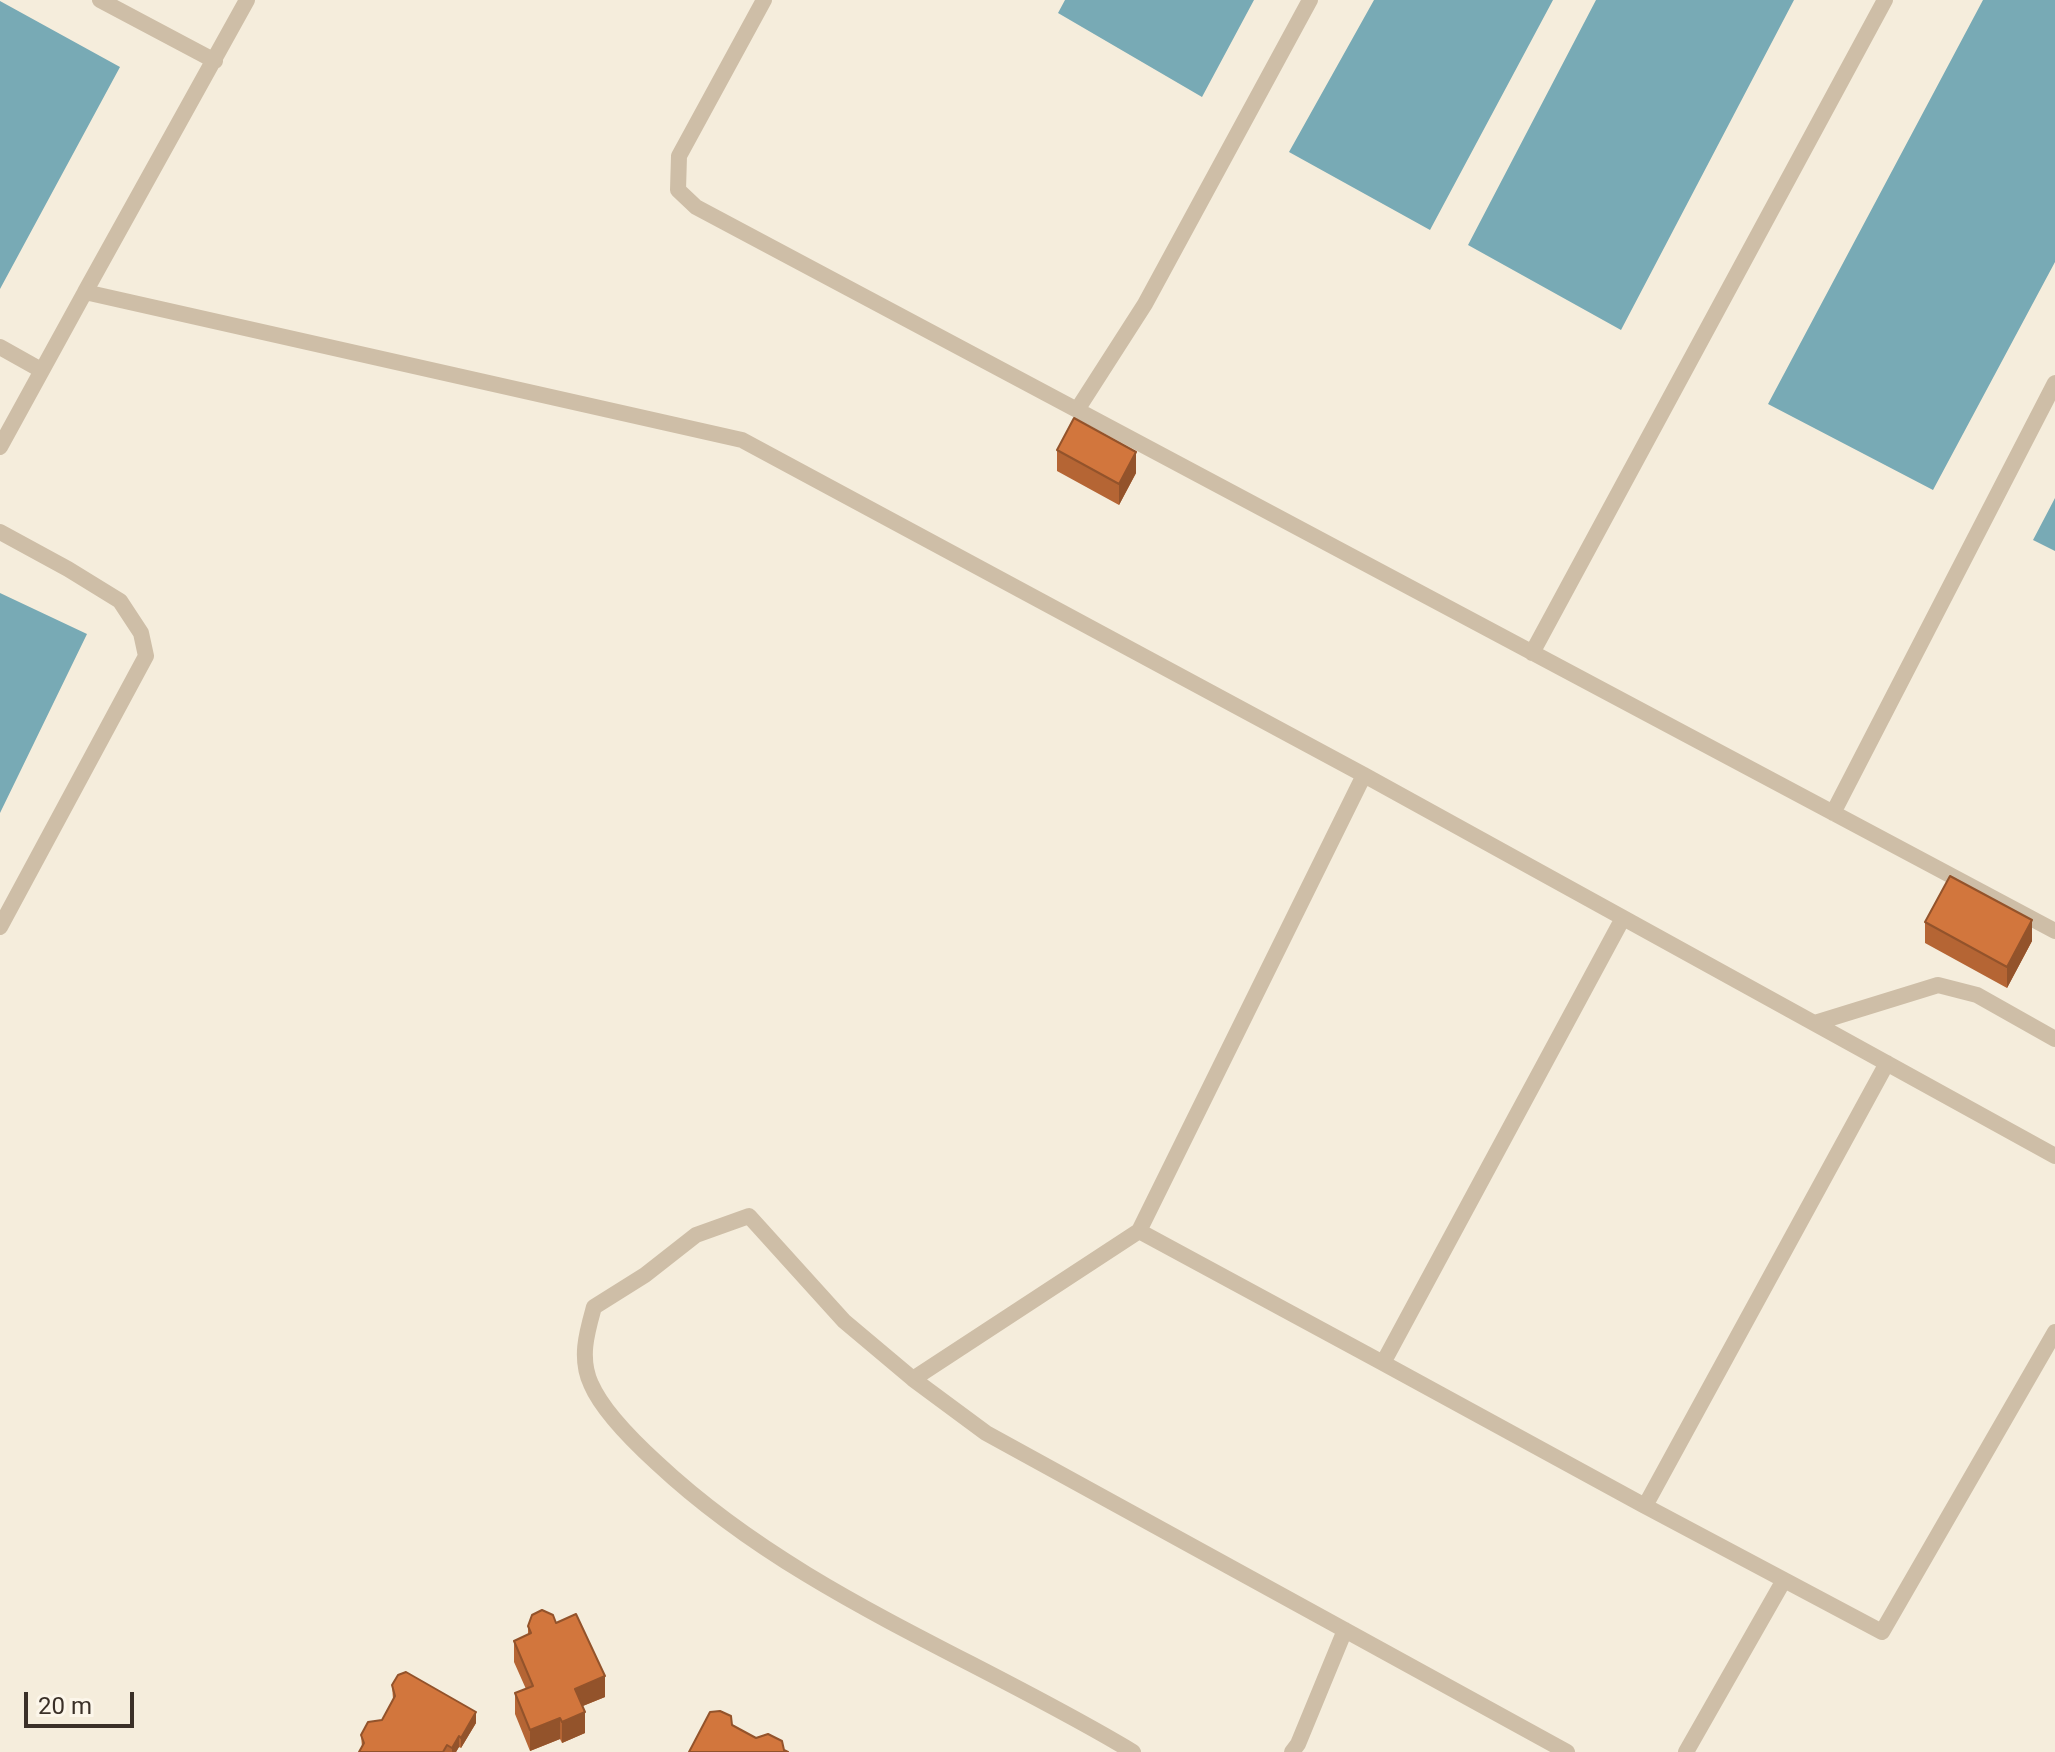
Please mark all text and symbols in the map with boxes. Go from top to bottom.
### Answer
scale bar [28,1676,138,1726]
text: 20 m [38,1692,92,1720]

